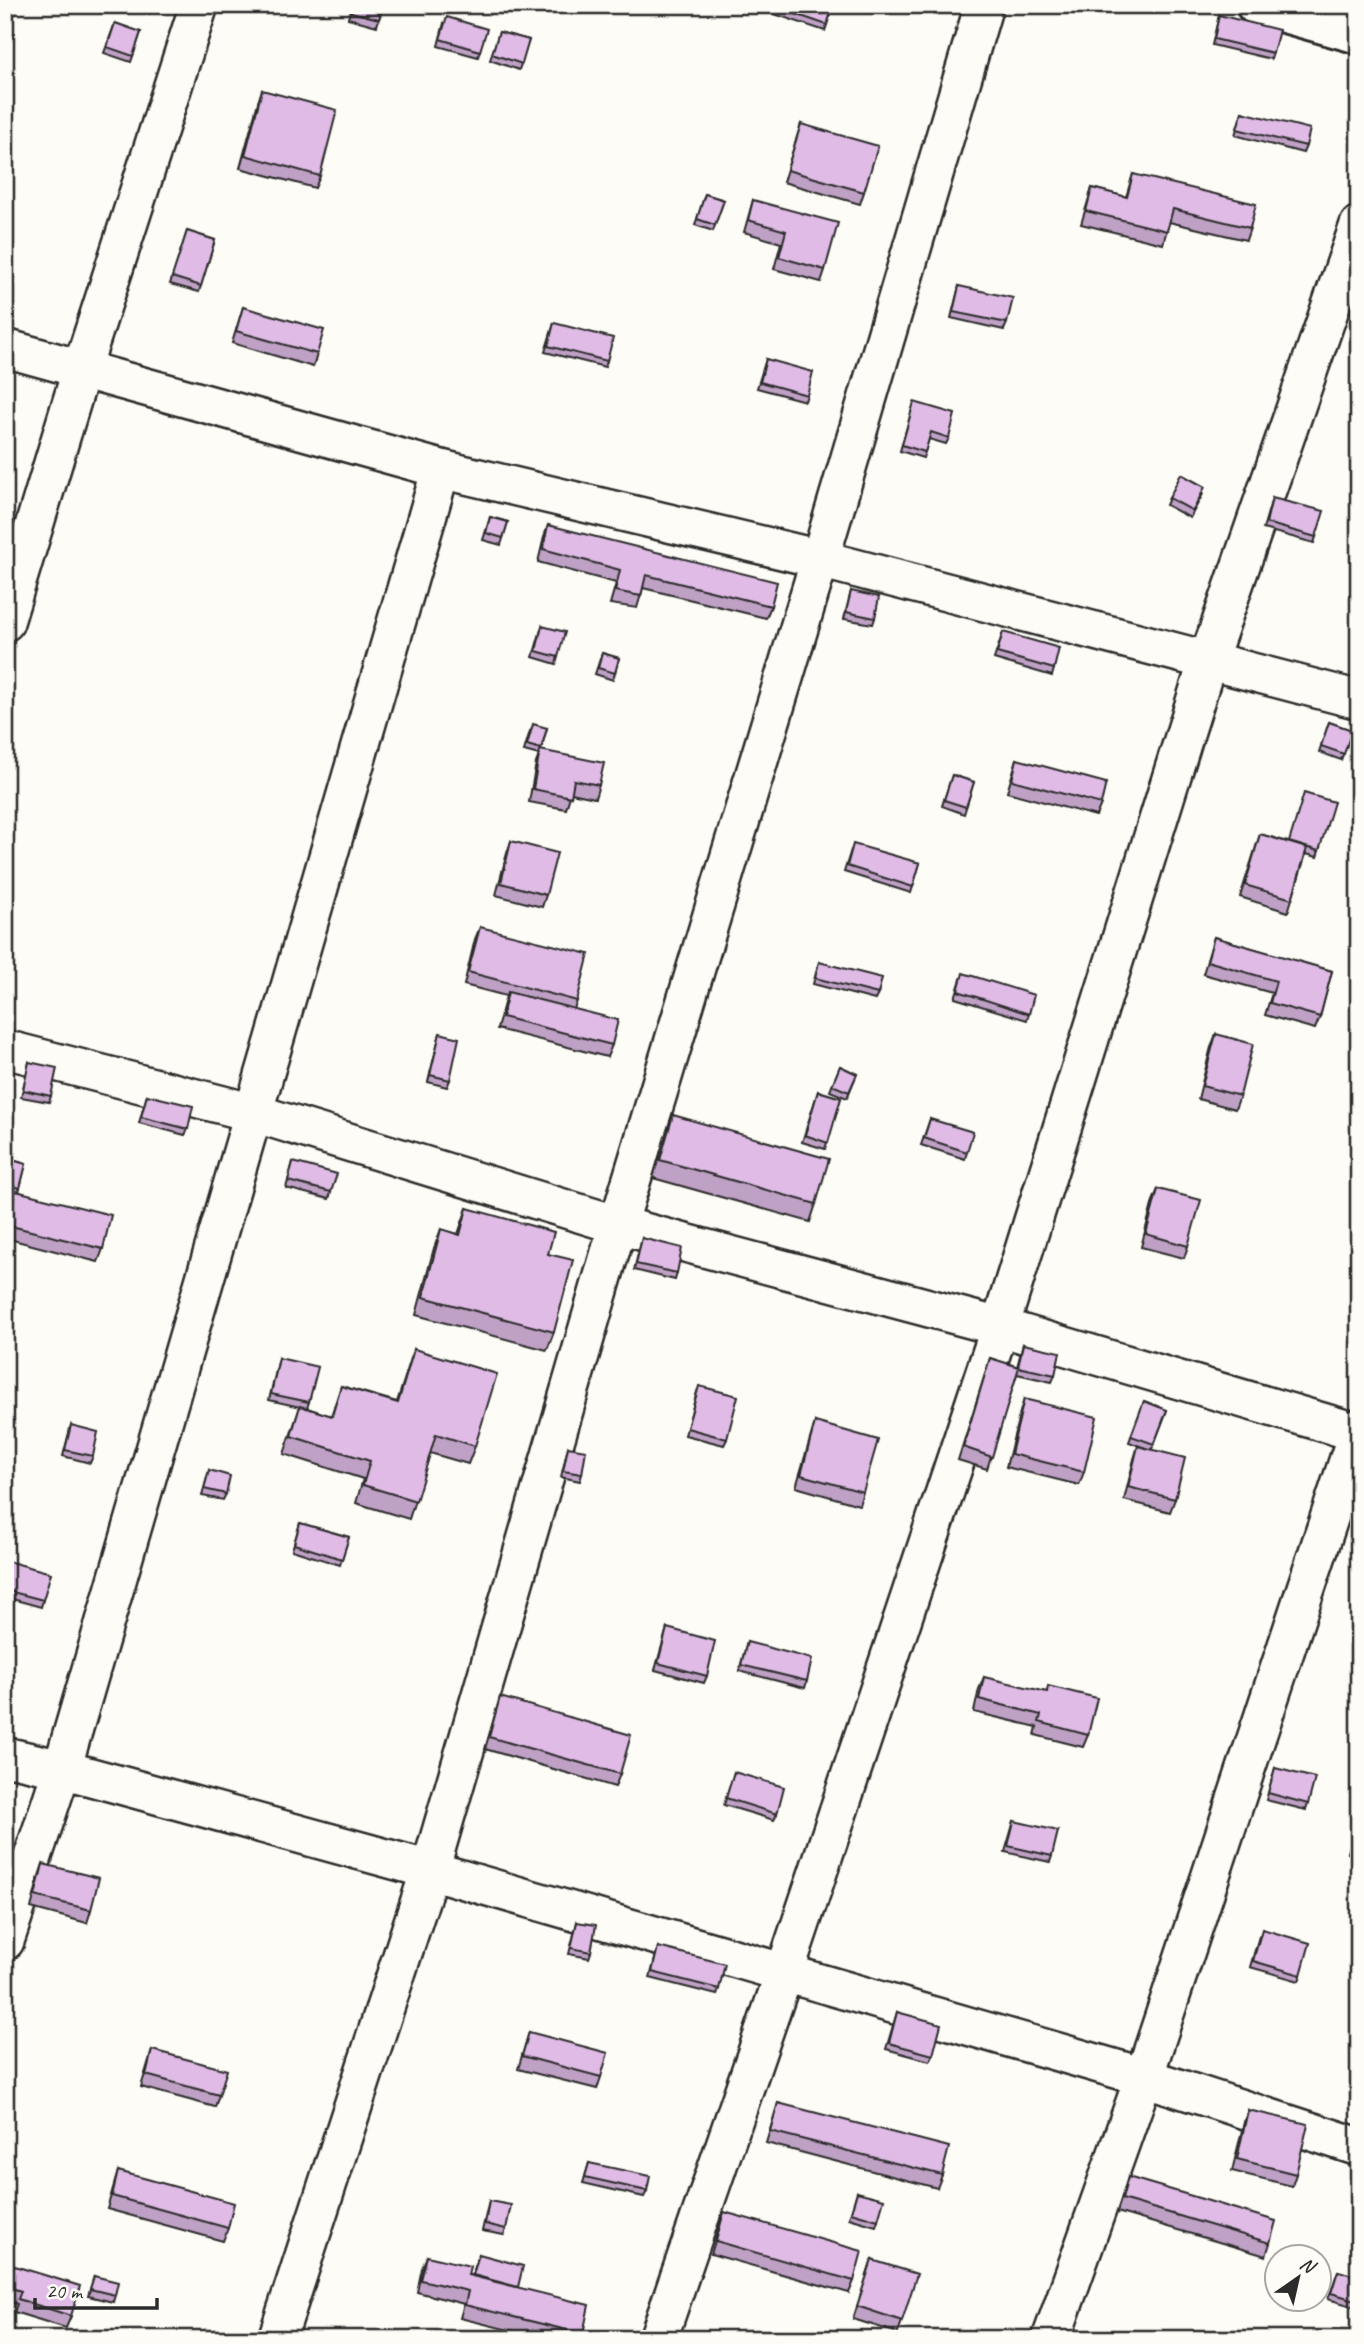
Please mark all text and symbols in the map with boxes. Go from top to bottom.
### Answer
north arrow [1262,2242,1332,2312]
text: N [1295,2251,1321,2280]
scale bar [35,2267,158,2311]
text: 20 m [46,2278,84,2304]

